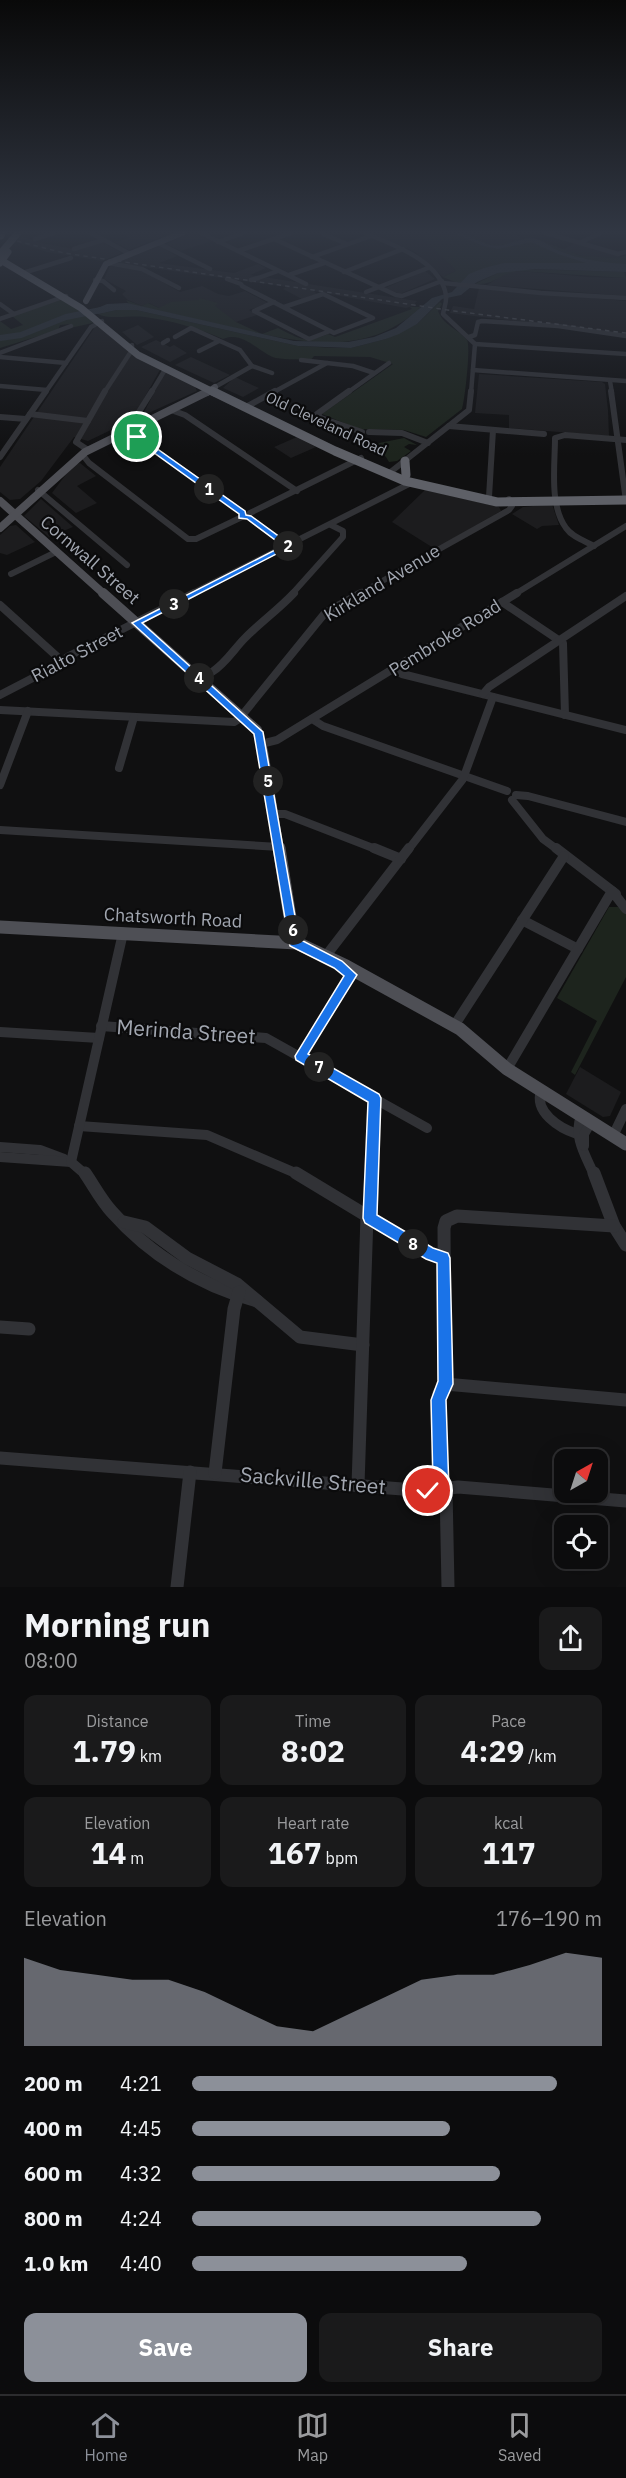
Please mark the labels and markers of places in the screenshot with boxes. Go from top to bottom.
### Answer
pin [111,411,162,462]
pin: 1 [194,474,224,504]
pin: 2 [273,531,303,561]
pin: 3 [159,589,189,619]
pin: 4 [184,663,214,693]
pin: 5 [253,766,283,796]
pin: 6 [278,915,308,945]
pin: 7 [304,1052,334,1082]
pin: 8 [398,1229,428,1259]
pin [402,1465,453,1516]

